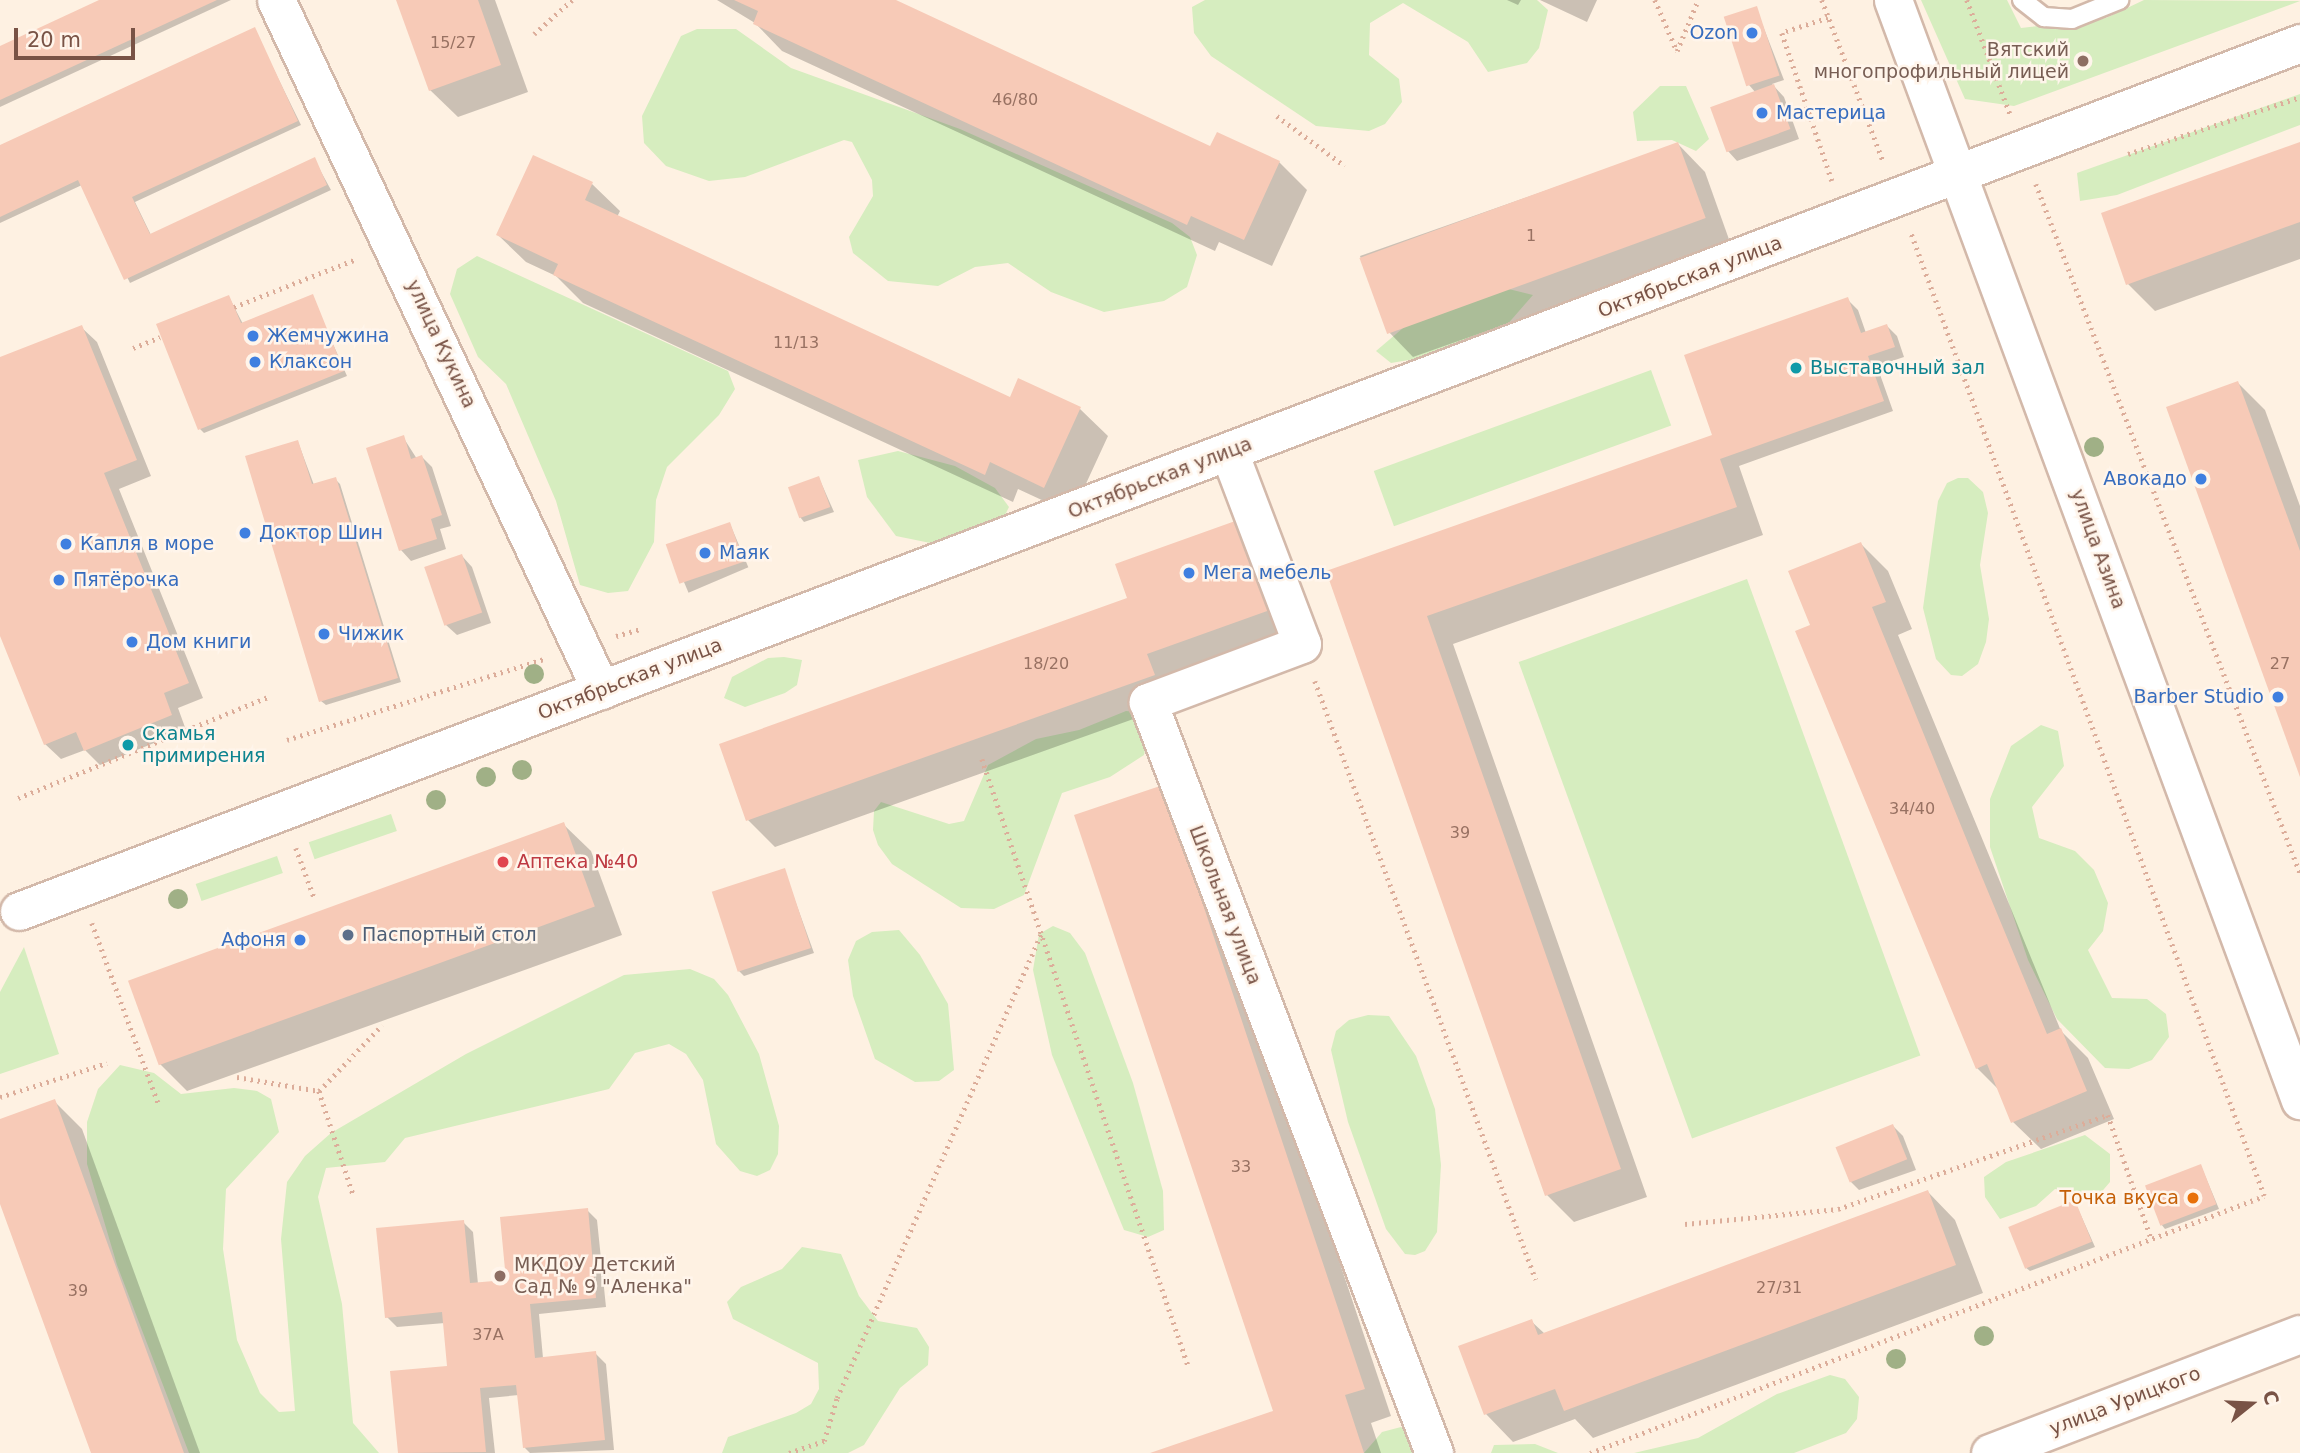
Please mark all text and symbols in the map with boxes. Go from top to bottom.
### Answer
scale bar [18,14,138,58]
place label: Ozon [1689,22,1738,44]
marker: Ozon [1744,25,1760,41]
text: 20 m [27,28,81,52]
house number: 15/27 [430,33,476,53]
place label: Вятский многопрофильный лицей [1814,39,2069,83]
marker: Вятский многопрофильный лицей [2075,53,2091,69]
house number: 46/80 [992,90,1038,110]
place label: Мастерица [1776,102,1886,124]
marker: Мастерица [1754,105,1770,121]
house number: 1 [1526,226,1536,246]
street label: Октябрьская улица [1595,231,1785,323]
street label: улица Кукина [401,276,481,412]
place label: Жемчужина [267,325,389,347]
marker: Жемчужина [245,328,261,344]
house number: 11/13 [773,333,819,353]
place label: Клаксон [269,351,352,373]
marker: Клаксон [247,354,263,370]
place label: Выставочный зал [1810,357,1985,379]
marker: Выставочный зал [1788,360,1804,376]
street label: Октябрьская улица [1065,432,1255,524]
place label: Авокадо [2103,468,2187,490]
marker: Авокадо [2193,471,2209,487]
street label: улица Азина [2066,486,2130,612]
place label: Доктор Шин [259,522,383,544]
marker: Доктор Шин [237,525,253,541]
place label: Капля в море [80,533,214,555]
marker: Капля в море [58,536,74,552]
place label: Маяк [719,542,770,564]
marker: Маяк [697,545,713,561]
place label: Мега мебель [1203,562,1332,584]
marker: Мега мебель [1181,565,1197,581]
place label: Пятёрочка [73,569,180,591]
marker: Пятёрочка [51,572,67,588]
place label: Чижик [338,623,404,645]
marker: Чижик [316,626,332,642]
place label: Дом книги [146,631,251,653]
street label: Октябрьская улица [535,633,725,725]
marker: Дом книги [124,634,140,650]
house number: 18/20 [1023,654,1069,674]
house number: 27 [2270,654,2290,674]
place label: Barber Studio [2133,686,2264,708]
marker: Barber Studio [2270,689,2286,705]
place label: Скамья примирения [142,723,265,767]
marker: Скамья примирения [120,737,136,753]
house number: 34/40 [1889,799,1935,819]
street label: Школьная улица [1184,822,1266,988]
house number: 39 [1450,823,1470,843]
place label: Аптека №40 [517,851,638,873]
marker: Аптека №40 [495,854,511,870]
place label: Паспортный стол [362,924,537,946]
marker: Паспортный стол [340,927,356,943]
place label: Афоня [221,929,286,951]
marker: Афоня [292,932,308,948]
house number: 33 [1231,1157,1251,1177]
place label: Точка вкуса [2059,1187,2179,1209]
marker: Точка вкуса [2185,1190,2201,1206]
place label: МКДОУ Детский Сад № 9 "Аленка" [514,1254,692,1298]
marker: МКДОУ Детский Сад № 9 "Аленка" [492,1268,508,1284]
house number: 27/31 [1756,1278,1802,1298]
house number: 39 [68,1281,88,1301]
house number: 37А [472,1325,504,1345]
street label: улица Урицкого [2046,1362,2204,1440]
north arrow [2216,1369,2286,1439]
text: С [2258,1387,2284,1408]

